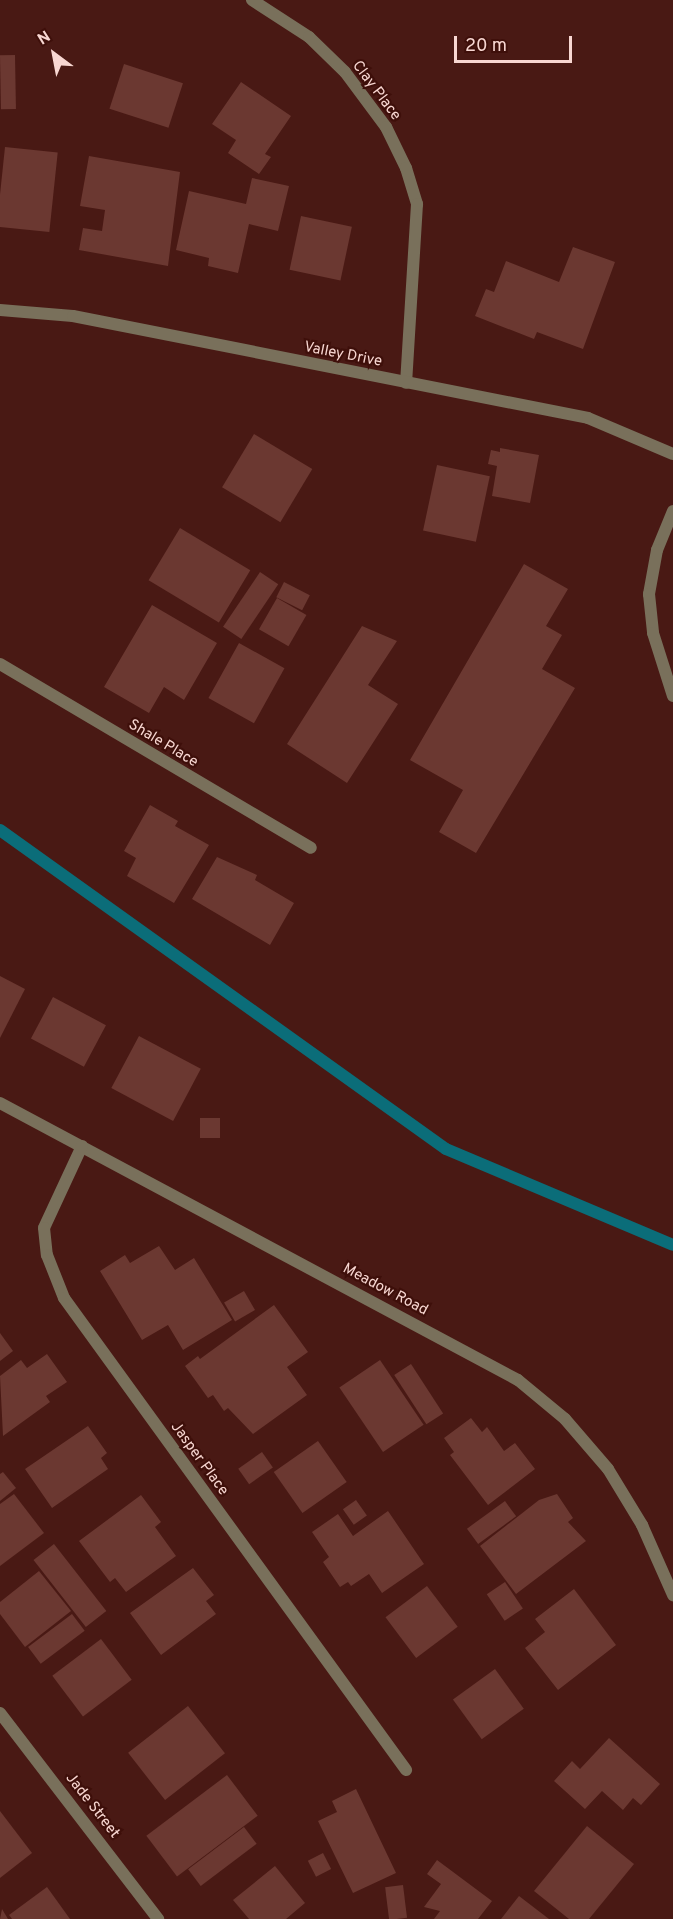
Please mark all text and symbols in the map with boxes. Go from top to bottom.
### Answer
north arrow [24,24,84,84]
scale bar [457,24,576,62]
text: N [34,27,55,50]
text: 20 m [465,35,507,58]
street label: Clay Place [348,58,404,124]
street label: Valley Drive [302,339,384,371]
street label: Shale Place [125,716,201,772]
street label: Meadow Road [339,1260,431,1320]
street label: Jasper Place [166,1419,232,1499]
street label: Jade Street [61,1770,123,1842]

